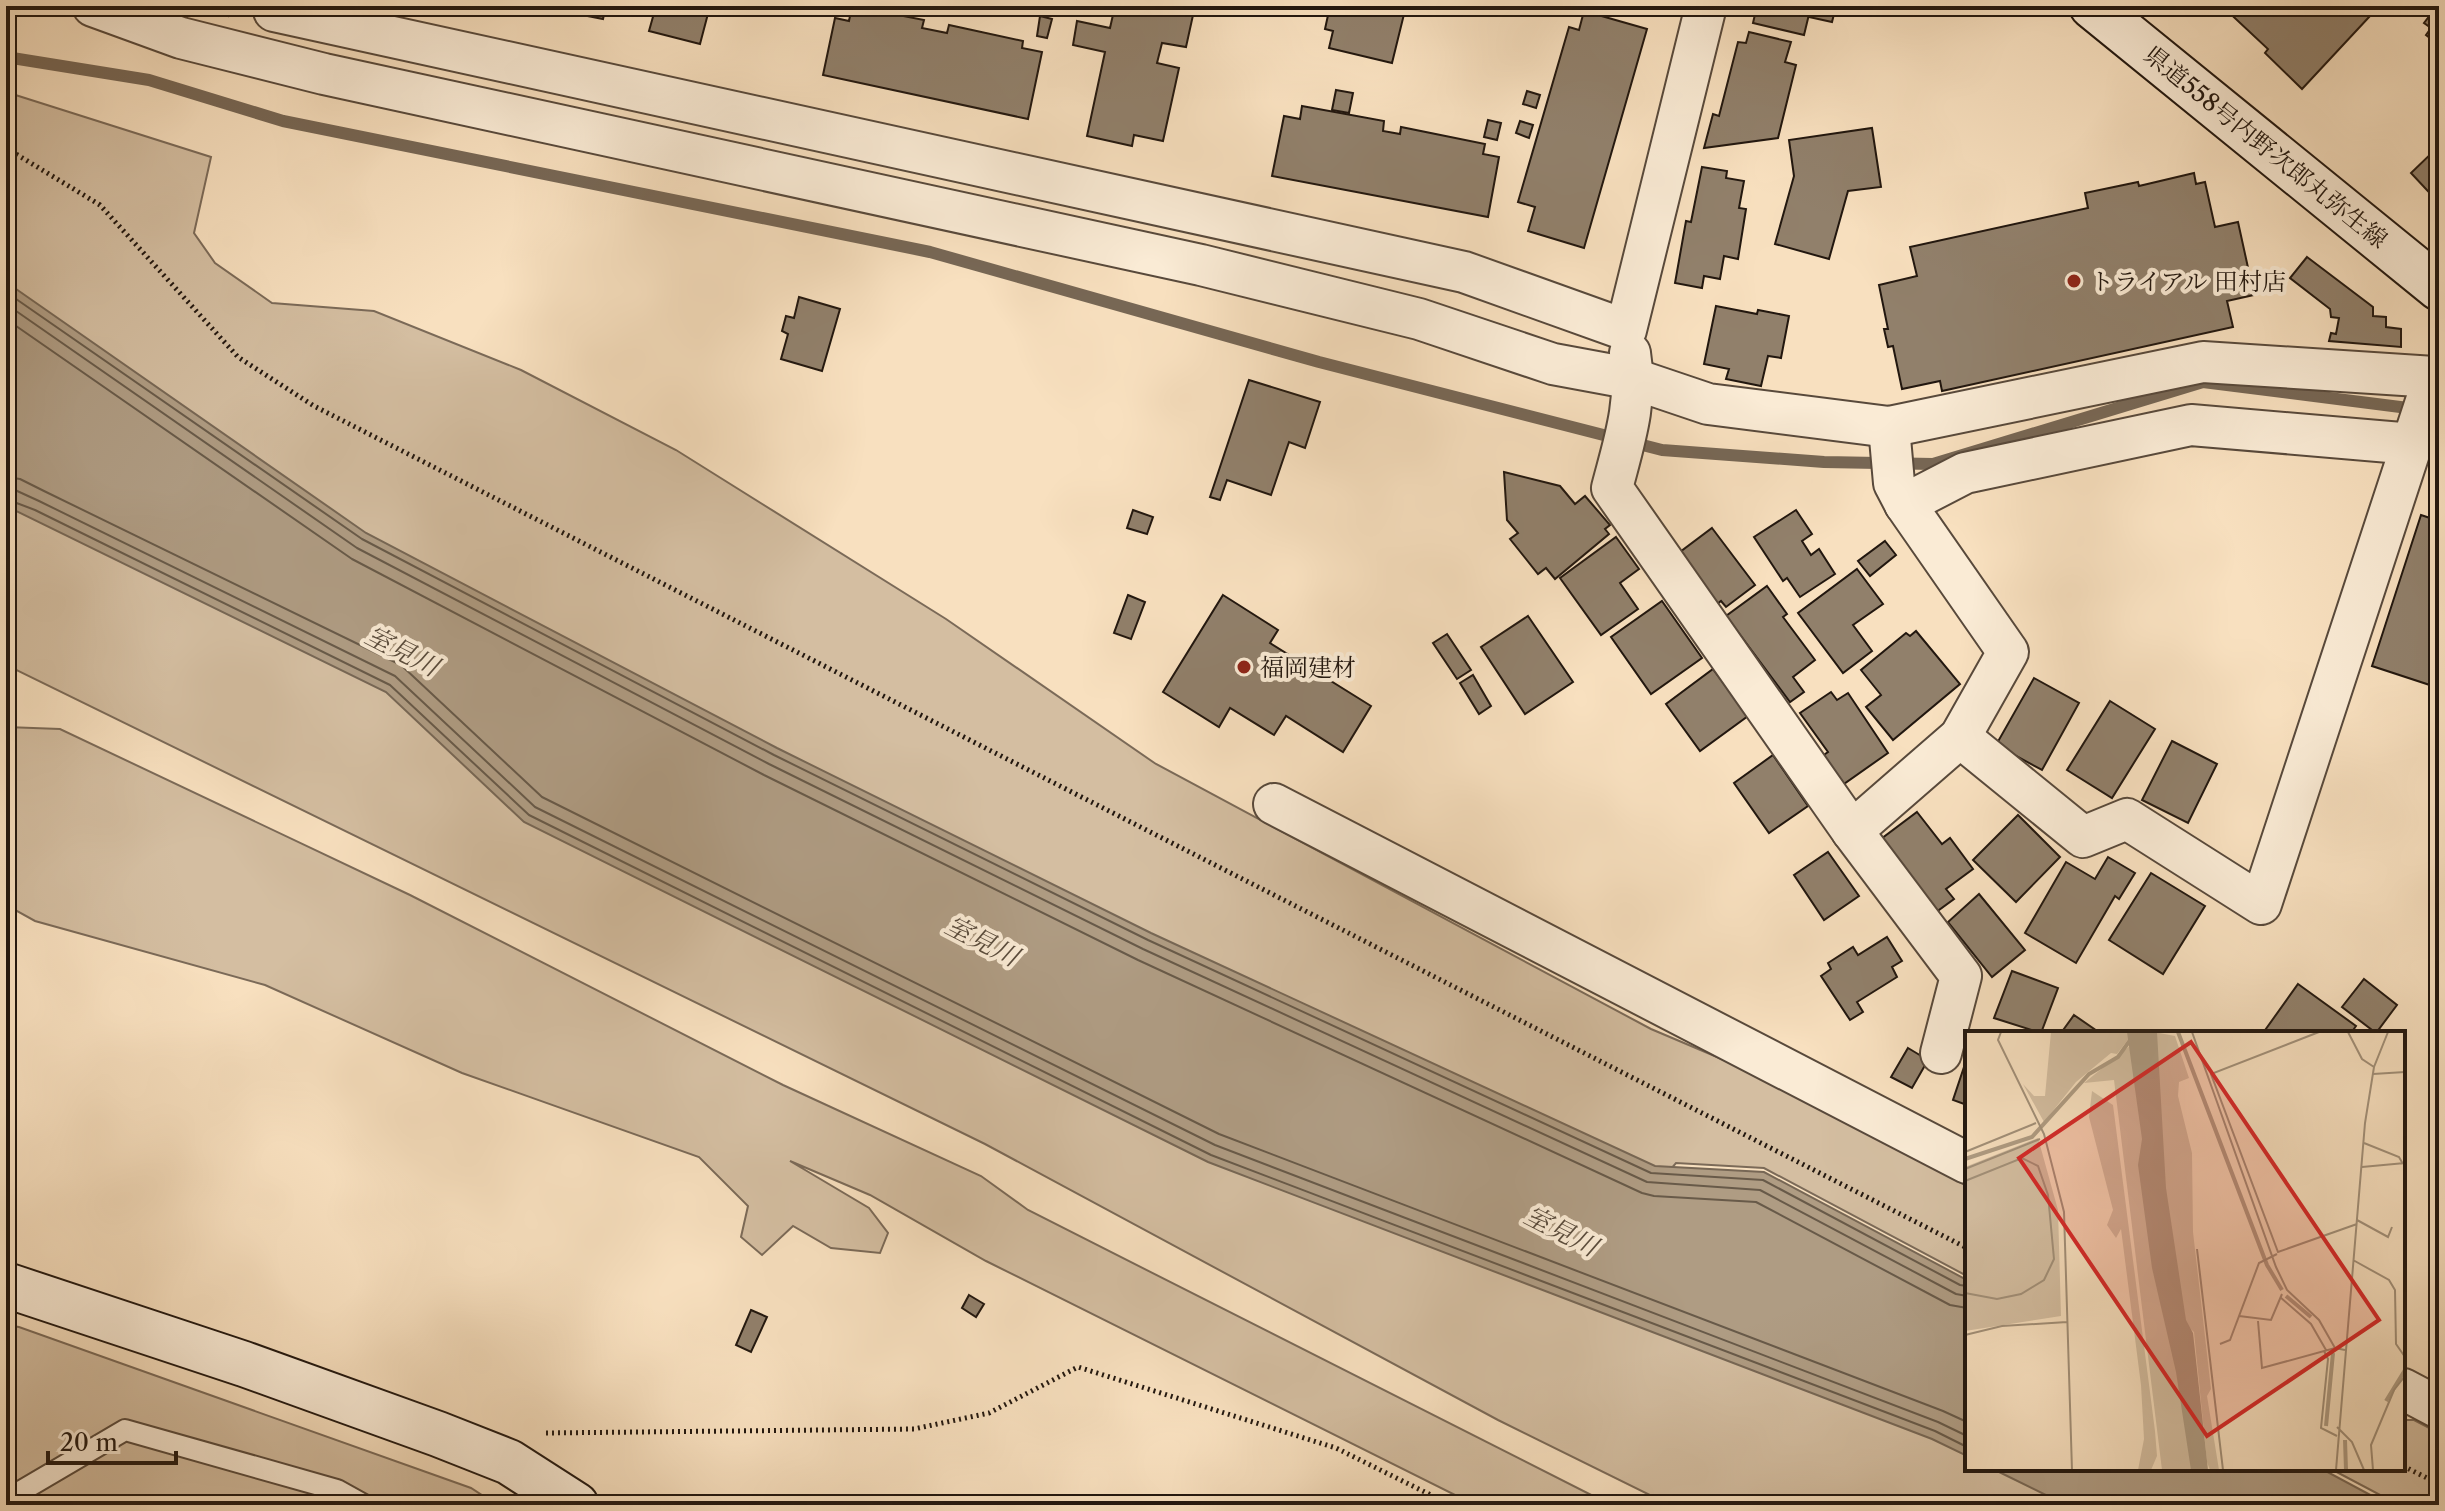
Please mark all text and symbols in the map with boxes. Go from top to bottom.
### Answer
street label: 県道558号内野次郎丸弥生線 [2139,40,2393,254]
place label: トライアル 田村店 [2090,267,2286,296]
marker: トライアル 田村店 [2065,272,2083,290]
water label: 室見川 [360,619,447,684]
place label: 福岡建材 [1260,653,1356,682]
marker: 福岡建材 [1235,658,1253,676]
water label: 室見川 [940,909,1027,974]
inset map [1965,1031,2405,1471]
water label: 室見川 [1519,1199,1606,1264]
scale bar [48,1415,176,1465]
text: 20 m [60,1428,118,1457]

